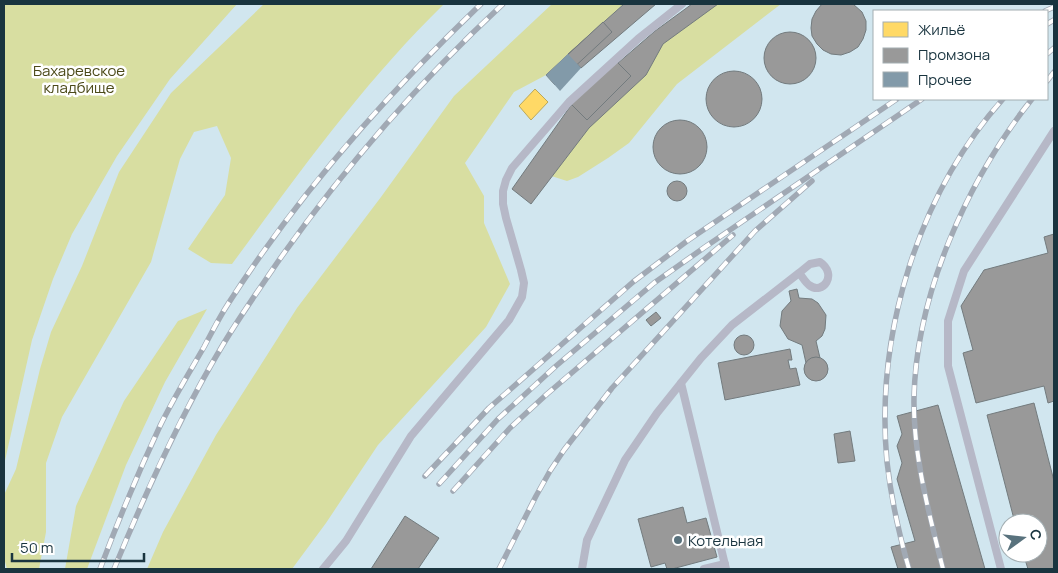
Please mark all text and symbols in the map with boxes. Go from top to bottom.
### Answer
legend [873,10,1048,100]
text: Жильё [918,19,966,40]
text: Промзона [918,44,990,65]
park label: Бахаревское кладбище [33,60,125,98]
text: Прочее [918,69,972,90]
north arrow [998,513,1048,563]
text: С [1026,527,1047,542]
scale bar [12,530,145,562]
place label: Котельная [688,530,763,551]
marker: Котельная [672,534,684,546]
text: 50 m [20,537,54,558]

